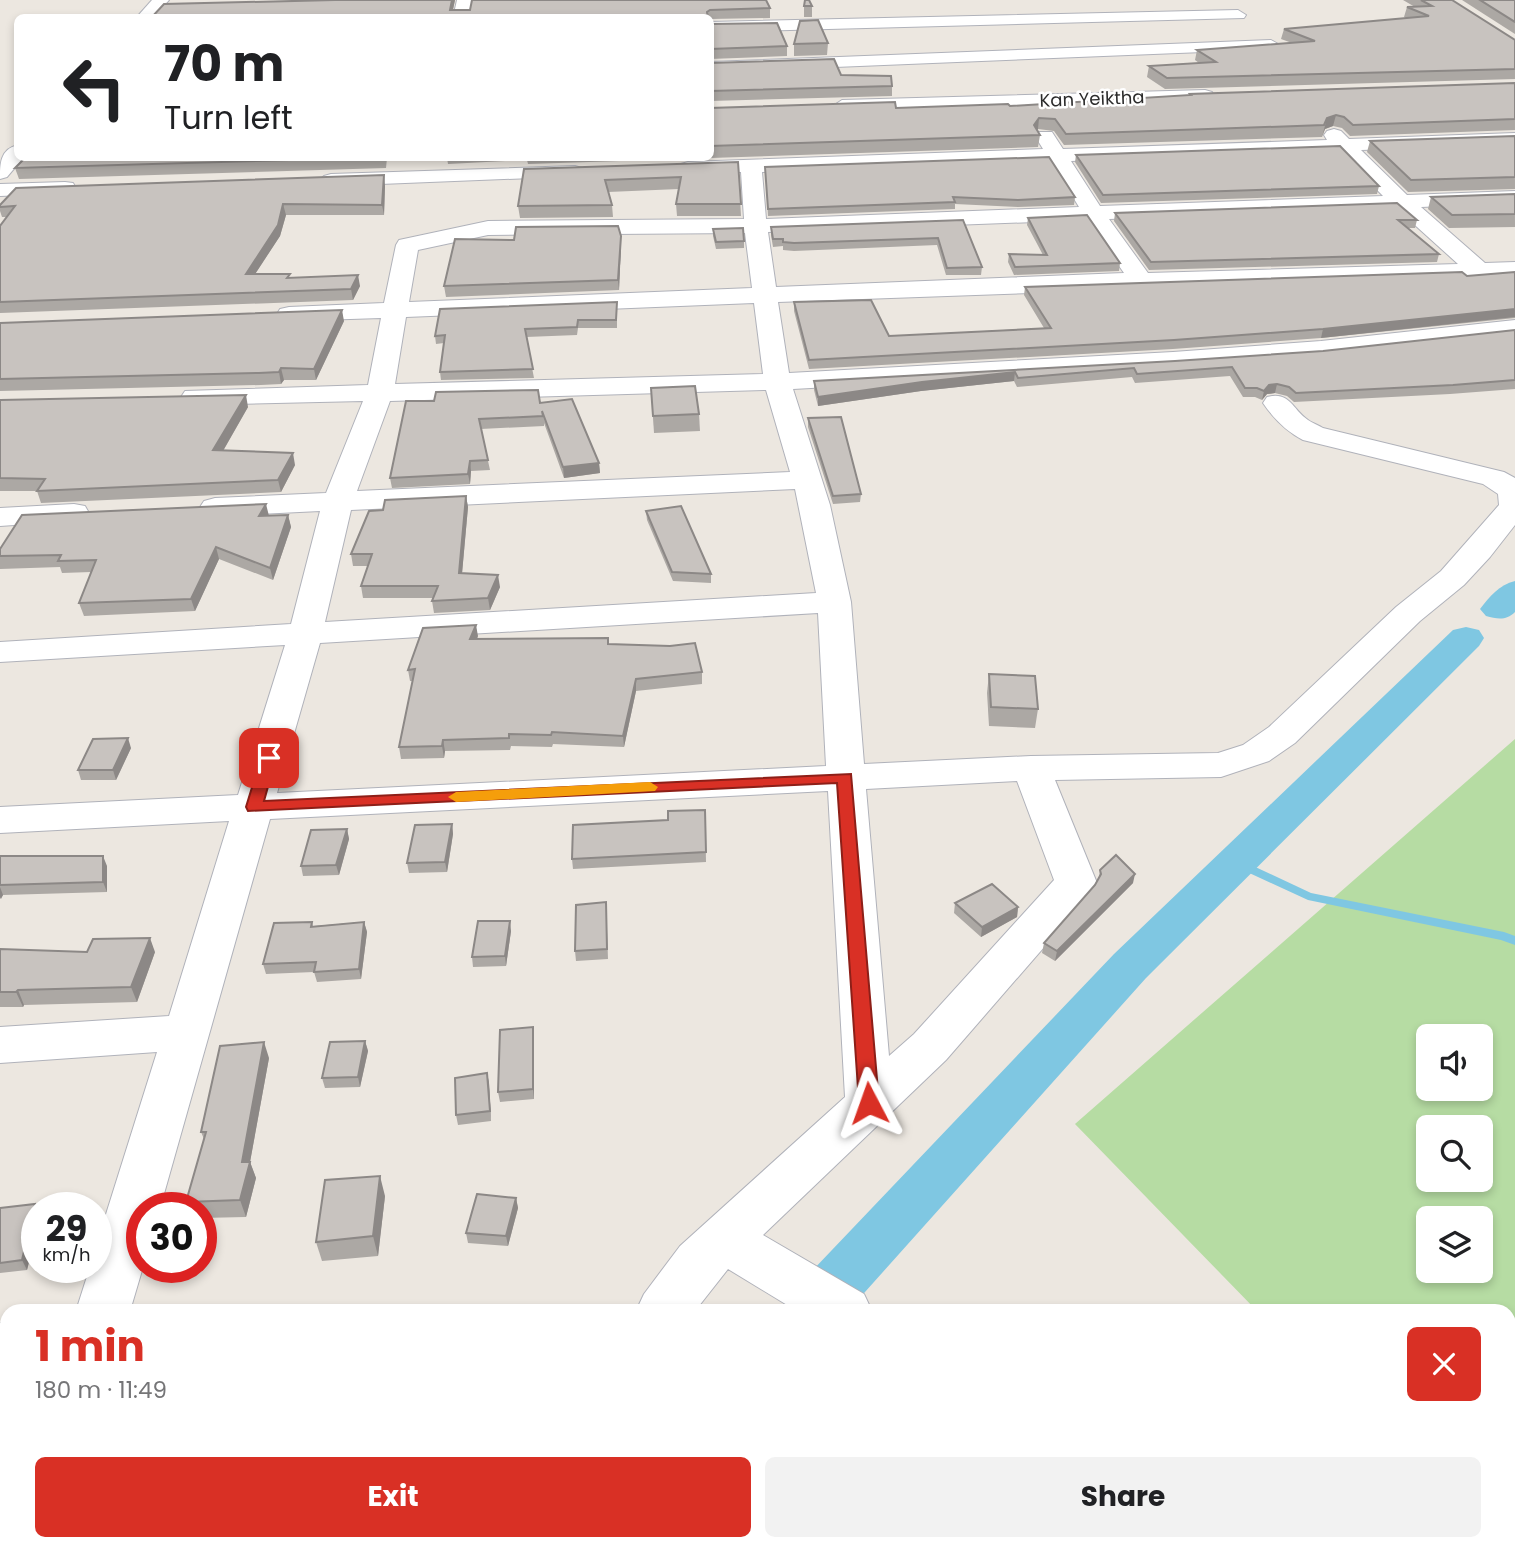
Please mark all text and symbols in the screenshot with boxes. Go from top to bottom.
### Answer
text: 70 m [164,30,284,98]
icon: left [49,42,140,133]
street label: Kan Yeiktha [1039,84,1145,113]
text: Turn left [164,95,293,140]
pin [239,728,299,788]
icon: arrive [250,739,288,777]
map controls [1416,1024,1493,1283]
button: sound [1416,1024,1493,1101]
position arrow [832,1066,906,1140]
button: search [1416,1115,1493,1192]
speed limit sign: 30 [126,1192,217,1283]
text: 29 [46,1204,87,1253]
button: layers [1416,1206,1493,1283]
text: km/h [43,1242,90,1267]
text: 1 min [35,1317,145,1376]
button: close [1407,1327,1481,1401]
text: 180 m · 11:49 [35,1374,167,1406]
button: Exit [35,1457,751,1537]
button: Share [765,1457,1481,1537]

